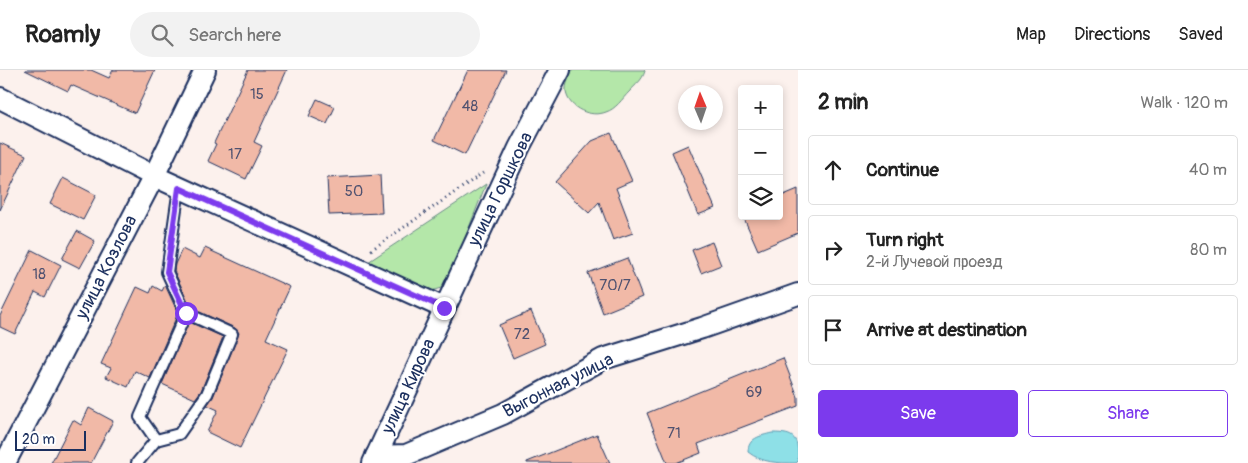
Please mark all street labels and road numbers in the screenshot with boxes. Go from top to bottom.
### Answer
street label: улица Горшкова [462,128,538,251]
street label: улица Козлова [70,211,143,324]
street label: улица Кирова [376,335,441,438]
street label: Выгонная улица [499,348,617,423]

